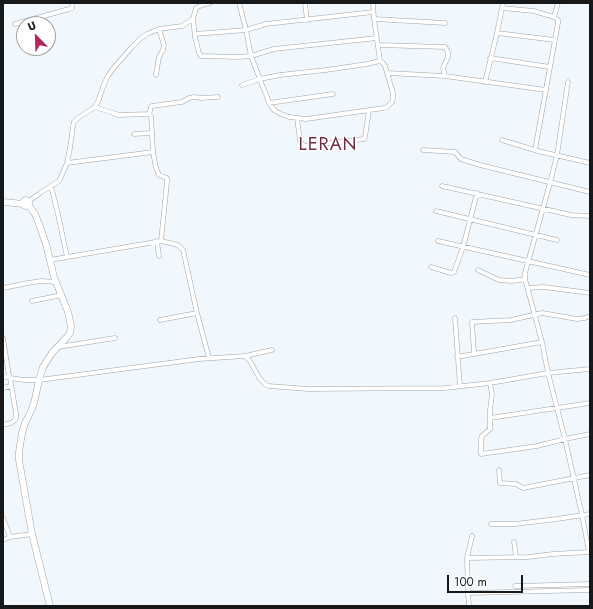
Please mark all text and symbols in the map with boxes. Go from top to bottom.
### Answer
north arrow [16,16,56,56]
text: U [25,17,38,35]
district label: LERAN [299,135,357,157]
scale bar [449,567,525,593]
text: 100 m [454,573,487,591]

